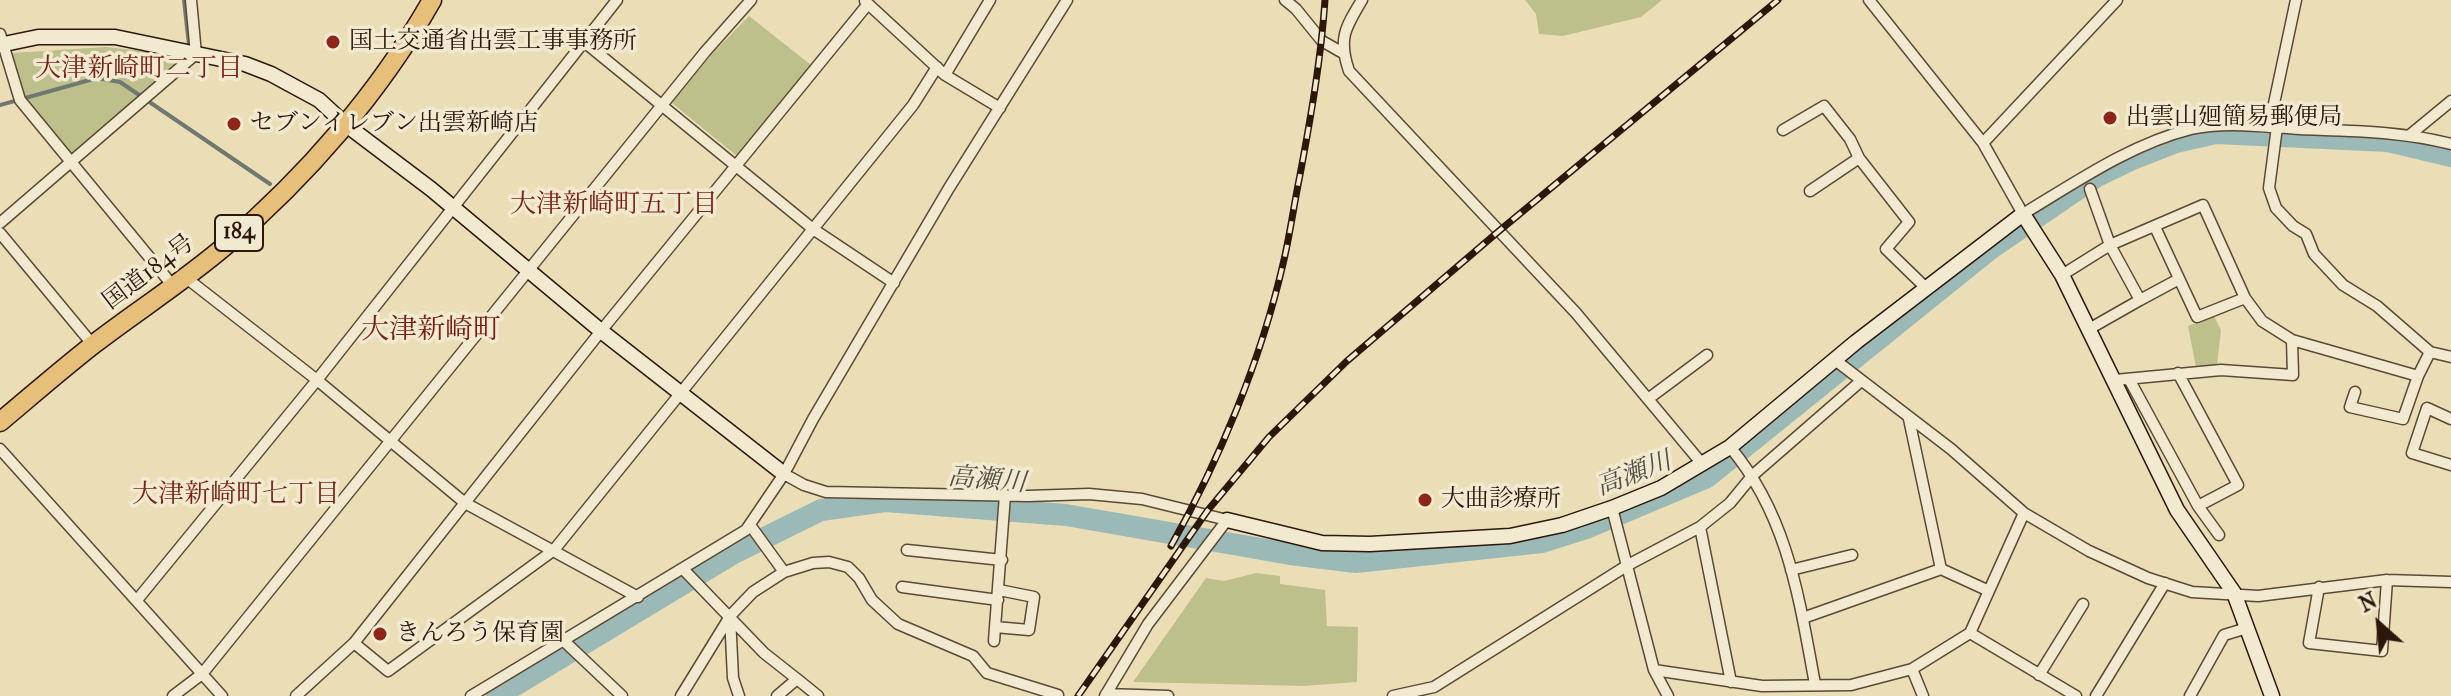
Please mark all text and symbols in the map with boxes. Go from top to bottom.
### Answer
place label: 国土交通省出雲工事事務所 [349,28,637,56]
marker: 国土交通省出雲工事事務所 [324,33,342,51]
district label: 大津新崎町二丁目 [35,54,243,86]
place label: 出雲山廻簡易郵便局 [2126,104,2342,132]
marker: 出雲山廻簡易郵便局 [2101,109,2119,127]
place label: セブンイレブン出雲新崎店 [250,110,538,138]
marker: セブンイレブン出雲新崎店 [225,115,243,133]
district label: 大津新崎町五丁目 [510,190,718,222]
road number: 184 [215,215,263,251]
street label: 国道184号 [98,229,200,317]
district label: 大津新崎町 [361,314,501,348]
water label: 高瀬川 [1592,446,1676,504]
water label: 高瀬川 [947,462,1027,500]
district label: 大津新崎町七丁目 [132,480,340,512]
place label: 大曲診療所 [1441,486,1561,514]
marker: 大曲診療所 [1416,491,1434,509]
north arrow [2339,584,2419,664]
text: N [2355,587,2381,618]
place label: きんろう保育園 [396,620,564,648]
marker: きんろう保育園 [371,625,389,643]

